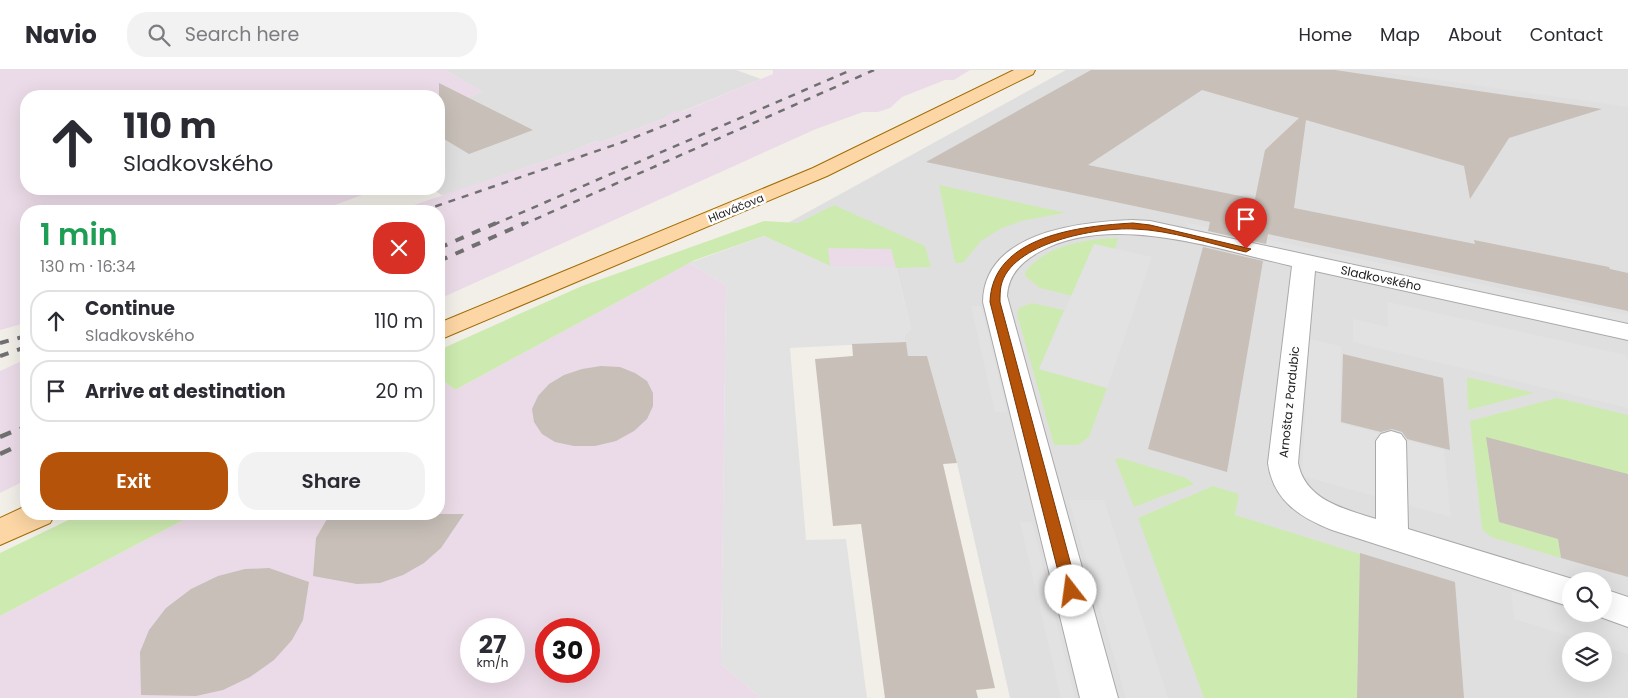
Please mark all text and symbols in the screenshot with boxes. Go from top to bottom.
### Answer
search box [127,12,477,57]
text: Navio [25,18,97,51]
icon: search [145,21,173,49]
text: Search here [185,21,299,48]
text: Home [1298,22,1352,47]
text: Map [1380,22,1420,47]
text: About [1448,22,1502,47]
text: Contact [1530,22,1603,47]
text: 110 m [123,101,217,150]
icon: ahead [40,110,105,175]
text: Sladkovského [123,148,273,179]
street label: Hlaváčova [706,190,766,226]
pin [1225,198,1267,249]
icon: arrive [1232,205,1260,233]
text: 1 min [40,213,118,256]
button: close [373,222,425,274]
text: 130 m · 16:34 [40,255,135,278]
street label: Sladkovského [1339,261,1423,295]
text: Continue [85,295,175,322]
icon: ahead [42,307,70,335]
text: 110 m [374,308,423,335]
text: Sladkovského [85,324,194,347]
street label: Arnošta z Pardubic [1275,345,1303,459]
icon: arrive [42,377,70,405]
text: Arrive at destination [85,378,286,405]
text: 20 m [375,378,423,405]
button: Exit [40,452,228,510]
button: Share [238,452,425,510]
position arrow [1044,564,1096,616]
map controls [1562,572,1612,682]
button: search [1562,572,1612,622]
speed limit sign: 30 [535,618,600,683]
text: 27 [479,627,506,662]
button: layers [1562,632,1612,682]
text: km/h [477,654,508,671]

